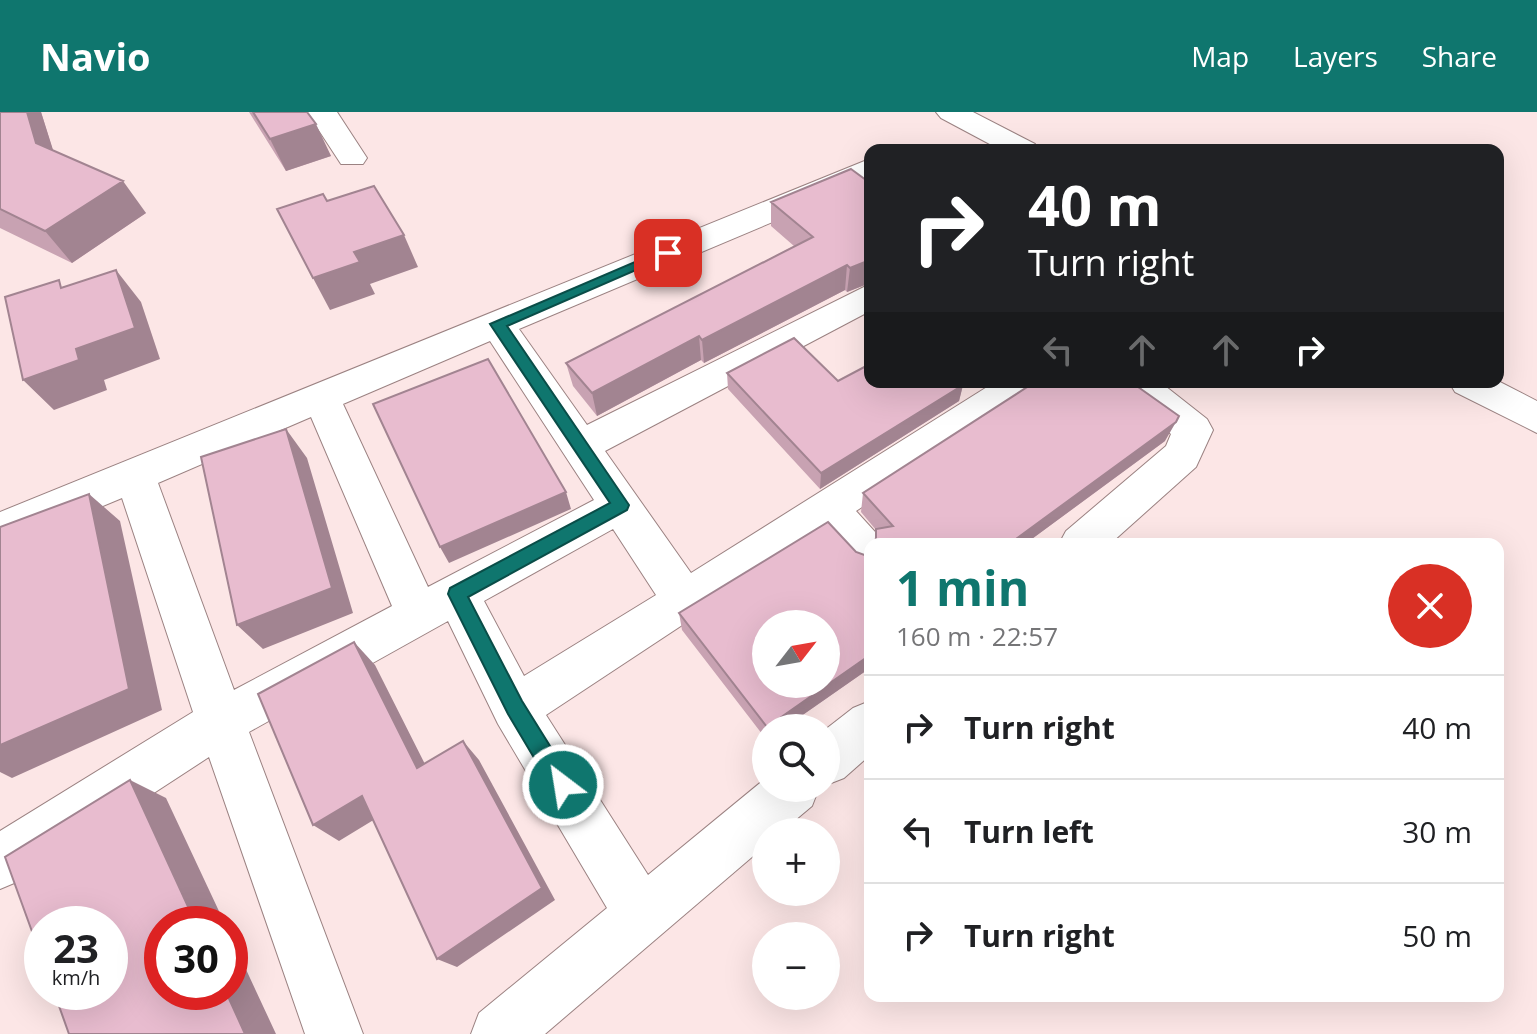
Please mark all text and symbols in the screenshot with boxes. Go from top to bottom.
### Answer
text: Navio [40,30,151,82]
text: Map [1191,37,1249,75]
text: Layers [1293,37,1378,75]
text: Share [1422,37,1497,75]
text: 40 m [1028,166,1162,242]
icon: right [896,176,1000,280]
pin [634,219,702,287]
icon: arrive [646,231,690,275]
text: Turn right [1028,238,1194,287]
icon: left [1036,328,1080,372]
icon: ahead [1120,328,1164,372]
icon: ahead [1204,328,1248,372]
icon: right [1288,328,1332,372]
text: 1 min [896,555,1029,620]
button: close [1388,564,1472,648]
north arrow [752,610,840,698]
map controls [752,610,840,1010]
text: 160 m · 22:57 [896,618,1058,654]
icon: right [896,705,940,749]
text: Turn right [964,707,1115,748]
text: 40 m [1402,707,1472,748]
button: search [752,714,840,802]
position arrow [521,743,605,827]
icon: left [896,809,940,853]
text: Turn left [964,811,1094,852]
text: 30 m [1402,811,1472,852]
button: + [752,818,840,906]
speed limit sign: 30 [144,906,248,1010]
icon: right [896,913,940,957]
text: Turn right [964,915,1115,956]
text: 50 m [1402,915,1472,956]
text: 23 [53,920,99,975]
button: − [752,922,840,1010]
text: km/h [52,964,100,991]

